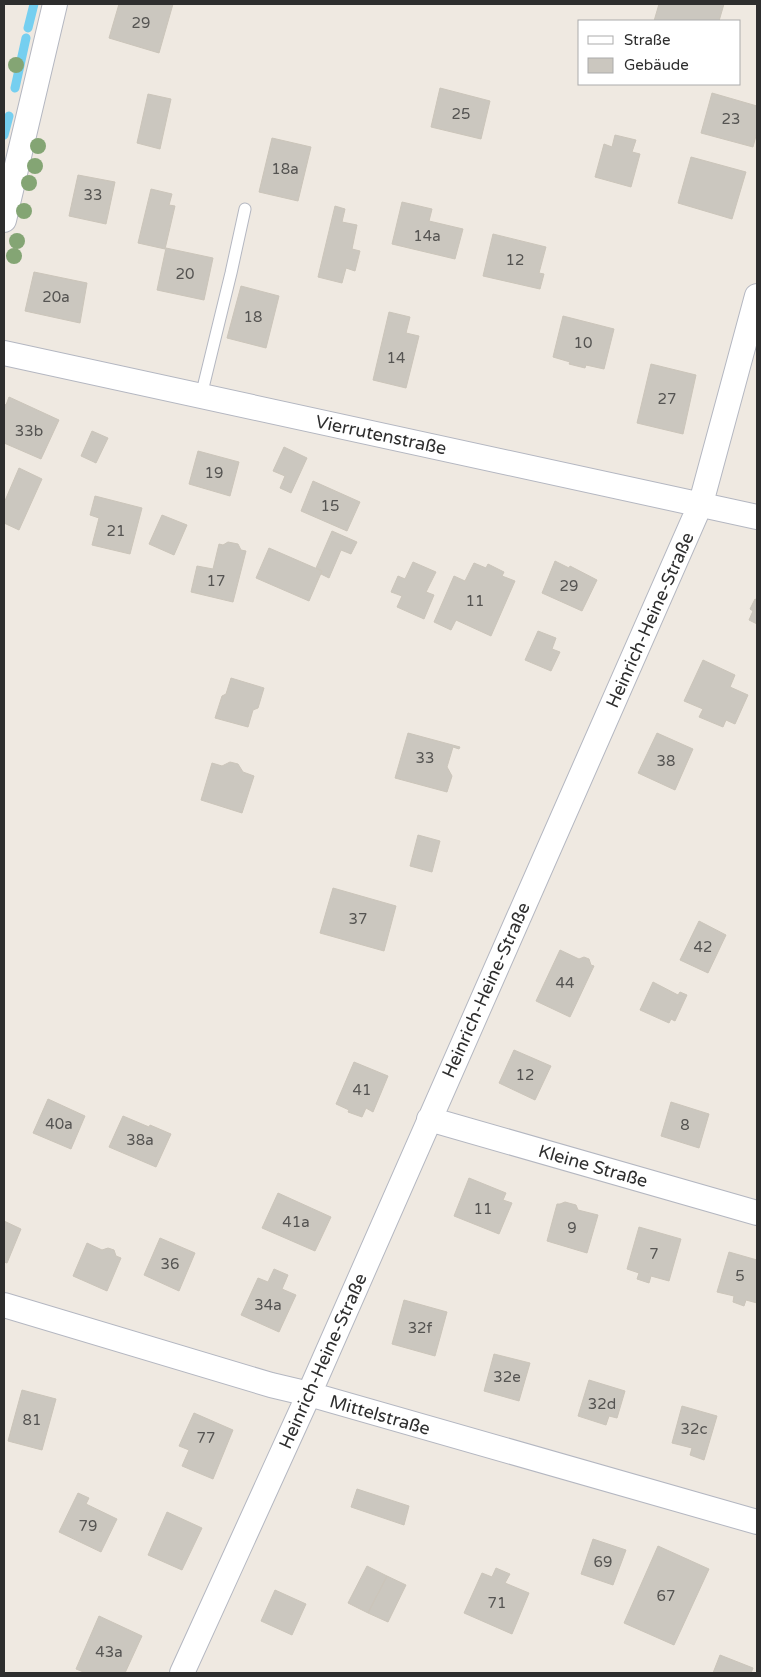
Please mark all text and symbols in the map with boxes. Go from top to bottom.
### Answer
house number: 29 [132,14,150,32]
legend [578,20,741,85]
text: Straße [624,31,670,49]
text: Gebäude [624,56,689,74]
house number: 25 [452,105,470,123]
house number: 23 [722,110,740,128]
house number: 18a [271,160,299,178]
house number: 33 [84,186,102,204]
house number: 14a [413,227,441,245]
house number: 12 [506,251,524,269]
house number: 20 [176,265,194,283]
house number: 20a [42,288,70,306]
house number: 18 [244,308,262,326]
house number: 10 [574,334,592,352]
house number: 14 [387,349,405,367]
house number: 27 [658,390,676,408]
street label: Vierrutenstraße [314,410,448,460]
house number: 33b [15,422,43,440]
house number: 19 [205,464,223,482]
house number: 15 [321,497,339,515]
house number: 21 [107,522,125,540]
street label: Heinrich-Heine-Straße [601,529,699,711]
house number: 17 [207,572,225,590]
house number: 29 [560,577,578,595]
house number: 11 [466,592,484,610]
house number: 33 [416,749,434,767]
house number: 38 [657,752,675,770]
street label: Heinrich-Heine-Straße [437,899,535,1081]
house number: 37 [349,910,367,928]
house number: 42 [694,938,712,956]
house number: 44 [556,974,574,992]
house number: 12 [516,1066,534,1084]
house number: 41 [353,1081,371,1099]
house number: 40a [45,1115,73,1133]
house number: 8 [680,1116,690,1134]
house number: 38a [126,1131,154,1149]
street label: Kleine Straße [536,1140,650,1192]
house number: 11 [474,1200,492,1218]
house number: 41a [282,1213,310,1231]
house number: 9 [567,1219,577,1237]
house number: 7 [649,1245,659,1263]
house number: 36 [161,1255,179,1273]
house number: 5 [735,1267,745,1285]
street label: Heinrich-Heine-Straße [274,1270,372,1452]
house number: 34a [254,1296,282,1314]
house number: 32f [408,1319,433,1337]
house number: 32e [493,1368,521,1386]
street label: Mittelstraße [327,1390,433,1440]
house number: 32d [588,1395,616,1413]
house number: 81 [23,1411,41,1429]
house number: 32c [681,1420,707,1438]
house number: 77 [197,1429,215,1447]
house number: 79 [79,1517,97,1535]
house number: 69 [594,1553,612,1571]
house number: 67 [657,1587,675,1605]
house number: 71 [488,1594,506,1612]
house number: 43a [95,1643,123,1661]

